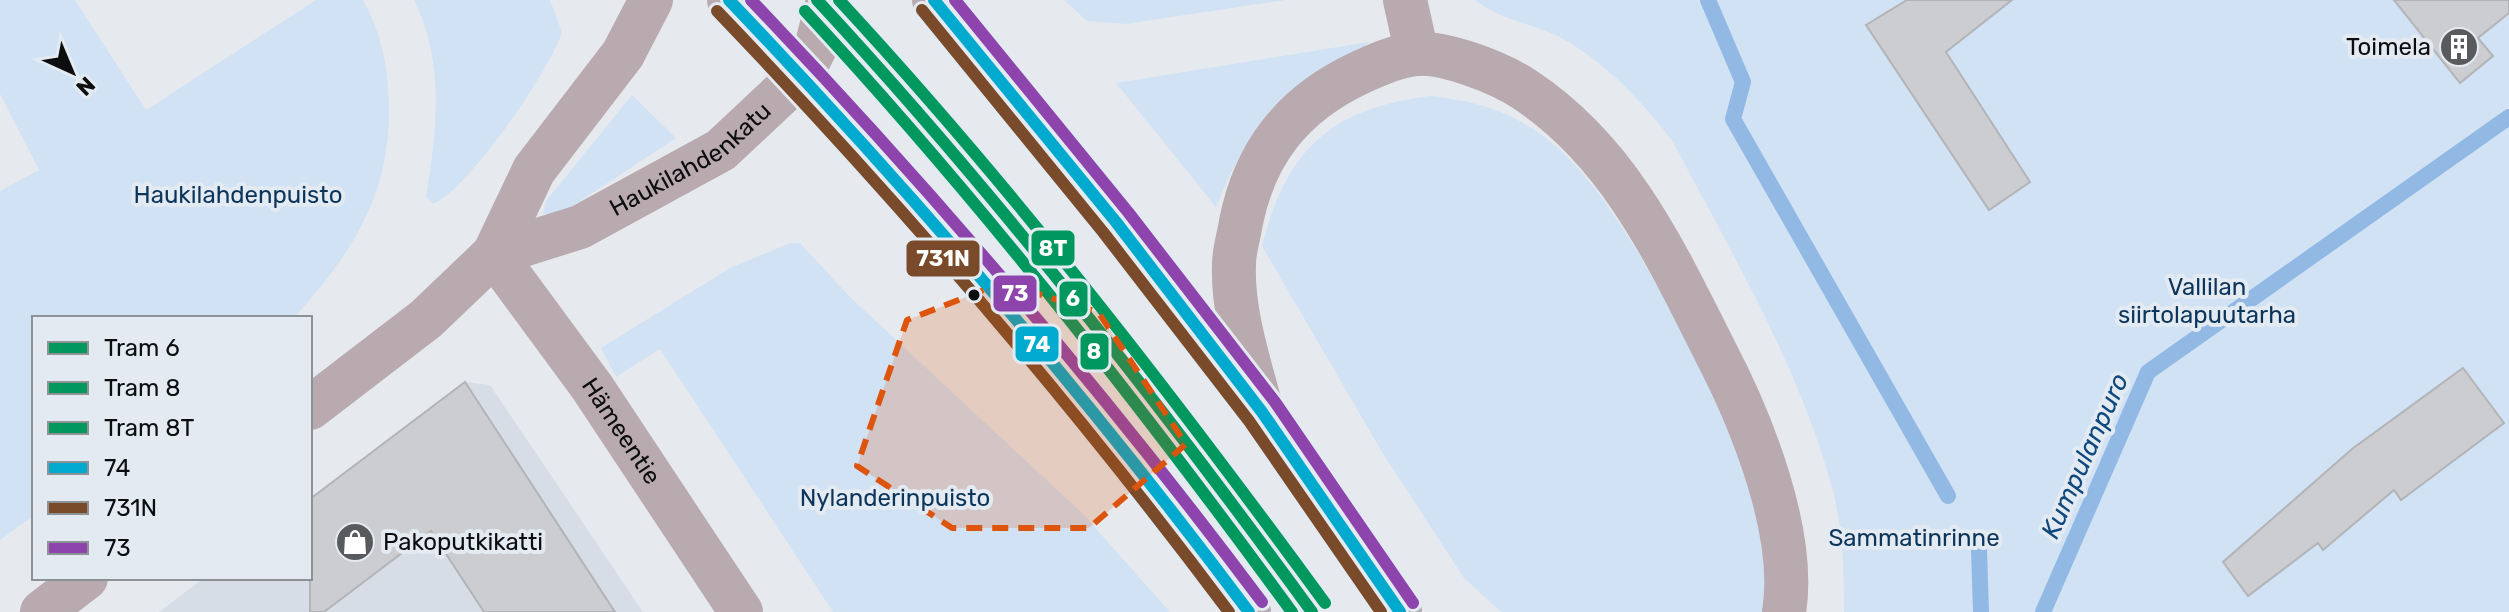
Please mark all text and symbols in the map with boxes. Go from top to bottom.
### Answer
building icon: Toimela [2438,26,2480,68]
north arrow [32,32,112,112]
place label: Toimela [2346,33,2431,61]
text: N [70,71,101,101]
street label: Haukilahdenkatu [605,96,777,222]
park label: Haukilahdenpuisto [134,181,342,209]
line badge: 8T [1030,229,1076,267]
text: 8T [1039,235,1068,262]
line badge: 731N [905,239,981,278]
text: 731N [916,245,970,272]
park label: Vallilan siirtolapuutarha [2118,273,2296,329]
line badge: 73 [992,274,1038,313]
text: 73 [1001,280,1029,307]
line badge: 6 [1058,280,1089,318]
text: 6 [1066,285,1080,312]
unlabelled marker [966,287,982,303]
legend [32,316,312,580]
line badge: 74 [1014,325,1060,363]
text: 74 [1024,331,1050,358]
line badge: 8 [1079,332,1110,371]
text: Tram 6 [104,334,180,362]
text: 8 [1087,338,1101,365]
water label: Kumpulanpuro [2035,369,2135,543]
street label: Hämeentie [576,373,666,489]
text: Tram 8 [104,374,181,402]
text: Tram 8T [104,414,195,442]
text: 74 [104,454,130,482]
park label: Nylanderinpuisto [800,484,990,512]
text: 731N [104,494,157,522]
shop icon: Pakoputkikatti [334,521,376,563]
park label: Sammatinrinne [1828,524,2000,552]
place label: Pakoputkikatti [383,528,543,556]
text: 73 [104,534,131,562]

